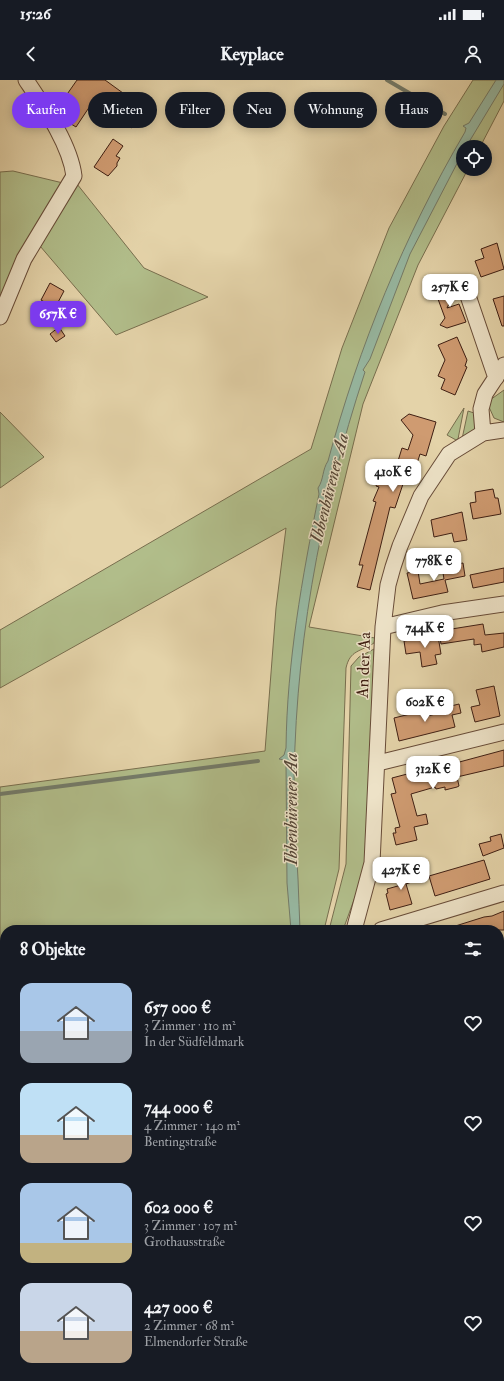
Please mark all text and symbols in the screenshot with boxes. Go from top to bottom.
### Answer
text: 15:26 [20,5,51,24]
icon: back [20,43,42,65]
text: Keyplace [220,43,284,66]
icon: person [462,43,484,65]
chip: Kaufen [12,92,80,128]
chip: Mieten [88,92,157,128]
chip: Filter [165,92,225,128]
chip: Neu [233,92,286,128]
chip: Wohnung [294,92,377,128]
chip: Haus [385,92,443,128]
map controls [456,140,492,176]
button: locate [456,140,492,176]
pin: 257K € [417,274,483,308]
text: 257K € [431,279,469,295]
pin: 657K € [25,301,91,335]
text: 657K € [39,306,77,322]
water label: Ibbenbürener Aa [304,431,354,546]
pin: 410K € [360,459,426,493]
text: 410K € [374,464,412,480]
pin: 778K € [401,548,467,582]
text: 778K € [415,553,453,569]
pin: 744K € [392,615,458,649]
text: 744K € [405,620,445,636]
street label: An der Aa [352,631,375,700]
pin: 602K € [392,689,458,723]
text: 602K € [405,694,445,710]
water label: Ibbenbürener Aa [280,753,303,866]
pin: 312K € [400,756,466,790]
text: 312K € [415,761,451,777]
pin: 427K € [368,857,434,891]
text: 427K € [382,862,420,878]
icon: filters [462,938,484,960]
text: 8 Objekte [20,939,85,960]
text: 657 000 € [144,997,211,1018]
icon: home [52,999,100,1047]
icon: heart [462,1012,484,1034]
text: 3 Zimmer · 110 m² [144,1018,236,1034]
text: In der Südfeldmark [144,1034,244,1050]
text: 744 000 € [144,1097,213,1118]
icon: home [52,1099,100,1147]
icon: heart [462,1112,484,1134]
text: 4 Zimmer · 140 m² [144,1118,240,1134]
text: Bentingstraße [144,1134,217,1150]
text: 602 000 € [144,1197,213,1218]
icon: home [52,1199,100,1247]
icon: heart [462,1212,484,1234]
text: 3 Zimmer · 107 m² [144,1218,237,1234]
text: Grothausstraße [144,1234,225,1250]
text: 427 000 € [144,1297,213,1318]
icon: home [52,1299,100,1347]
icon: heart [462,1312,484,1334]
text: 2 Zimmer · 68 m² [144,1318,234,1334]
text: Elmendorfer Straße [144,1334,248,1350]

